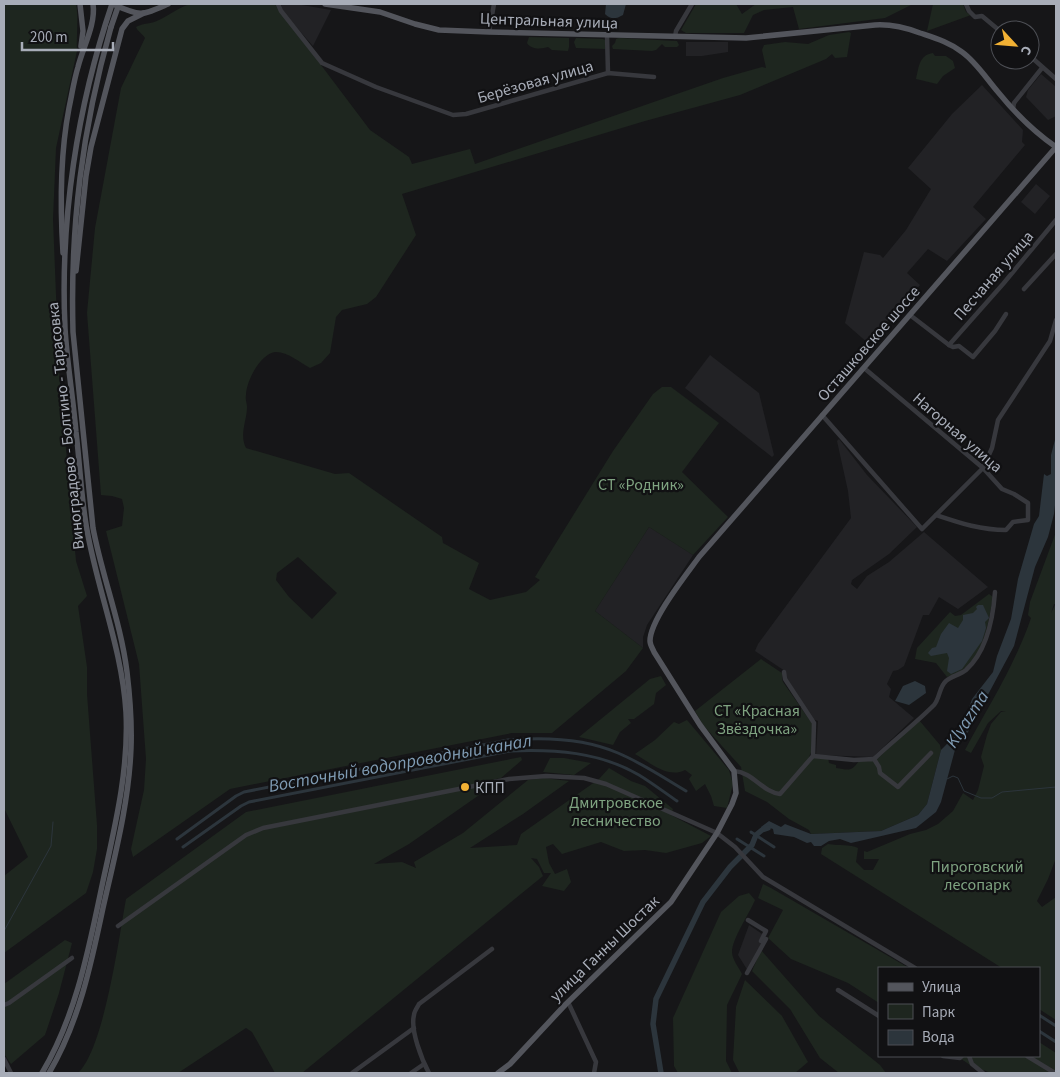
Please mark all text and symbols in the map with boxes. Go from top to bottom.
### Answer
street label: Центральная улица [480,8,618,34]
scale bar [22,20,114,52]
north arrow [990,20,1040,70]
text: 200 m [30,27,68,48]
text: С [1015,42,1037,58]
street label: Берёзовая улица [475,55,596,109]
street label: Песчаная улица [949,226,1039,325]
street label: Осташковское шоссе [812,281,925,406]
street label: Виноградово - Болтино - Тарасовка [42,301,90,551]
street label: Нагорная улица [908,388,1007,478]
park label: СТ «Родник» [598,474,684,496]
water label: Klyazma [940,686,995,753]
park label: СТ «Красная Звёздочка» [714,700,800,740]
water label: Восточный водопроводный канал [267,728,534,799]
place label: КПП [475,777,505,799]
marker: КПП [459,781,471,793]
park label: Дмитровское лесничество [569,792,663,832]
park label: Пироговский лесопарк [931,856,1023,896]
street label: улица Ганны Шостак [545,891,664,1007]
legend [878,967,1040,1057]
text: Улица [922,977,961,998]
text: Парк [922,1002,956,1023]
text: Вода [922,1027,955,1048]

